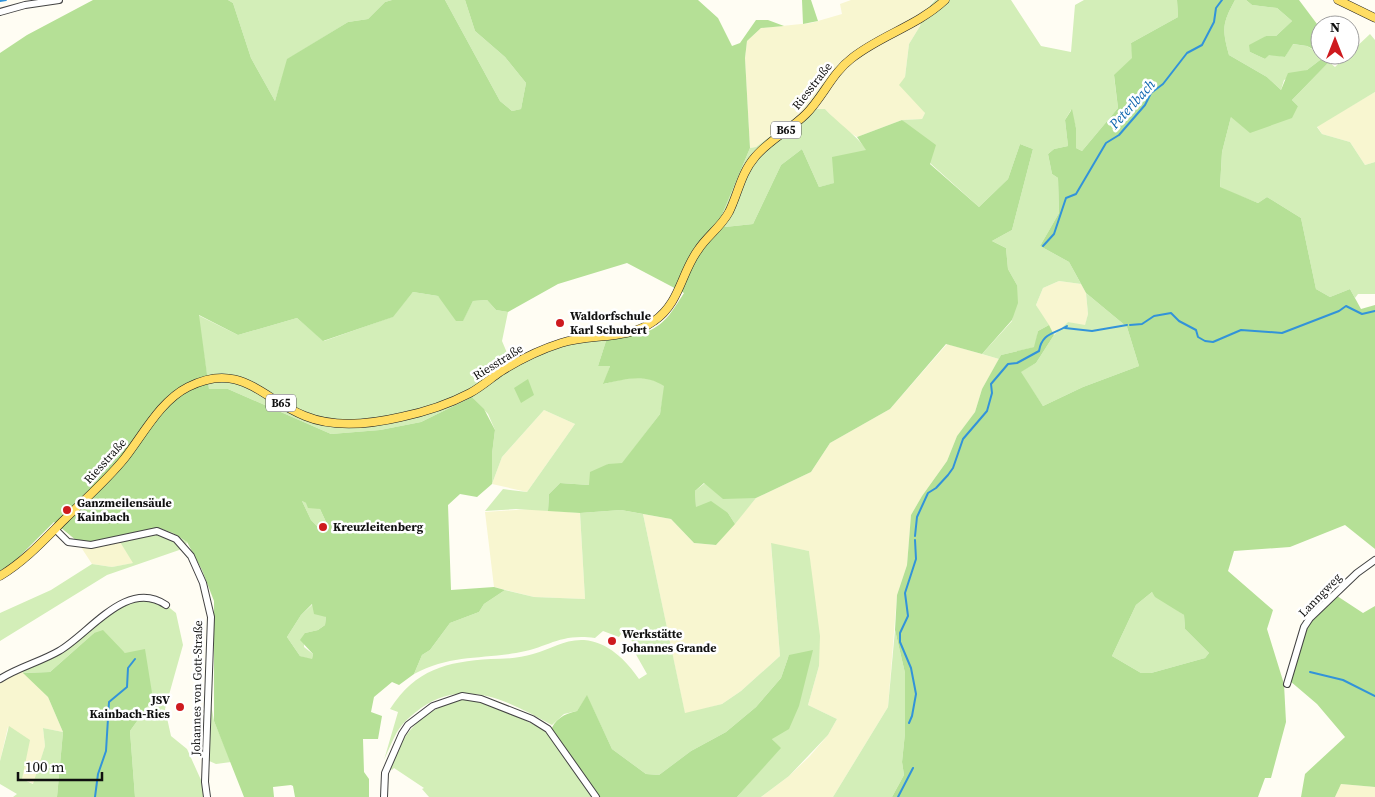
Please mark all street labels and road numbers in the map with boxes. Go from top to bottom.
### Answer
street label: Riesstraße [788,59,836,113]
road number: B65 [771,122,801,138]
street label: Riesstraße [470,340,526,384]
road number: B65 [266,394,296,412]
street label: Riesstraße [80,435,130,487]
street label: Lanngweg [1295,570,1345,620]
street label: Johannes von Gott-Straße [188,620,206,757]

